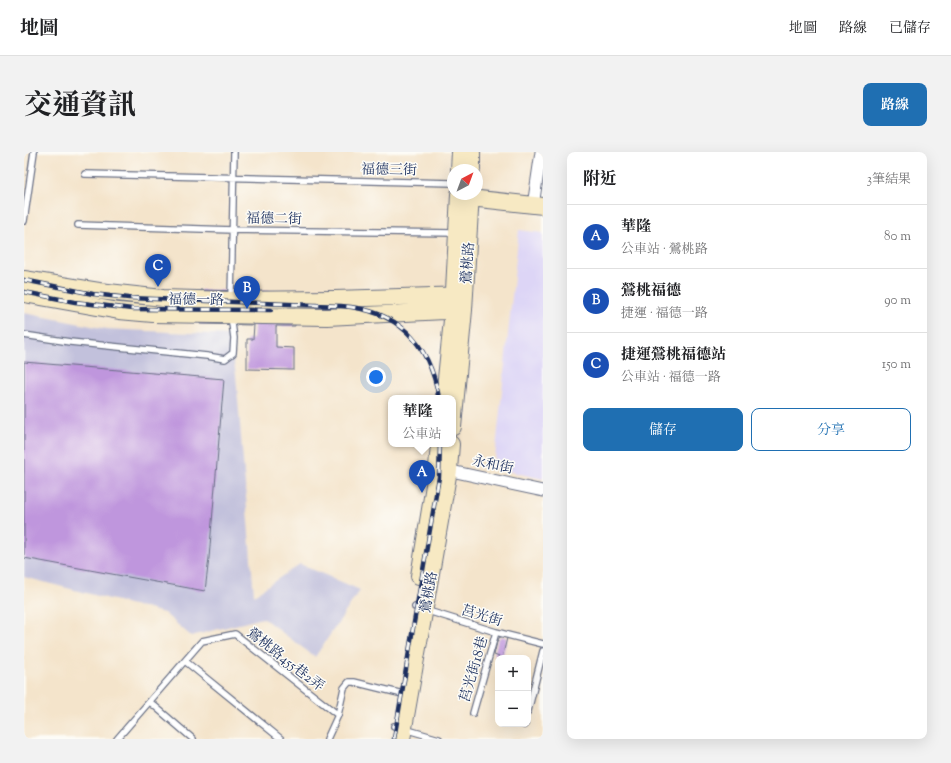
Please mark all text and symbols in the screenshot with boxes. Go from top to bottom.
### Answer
text: 地圖 [20,16,58,43]
text: 地圖 [789,19,817,39]
text: 路線 [839,19,867,39]
text: 已儲存 [889,19,931,39]
button: 路線 [863,83,927,126]
text: 交通資訊 [24,87,136,127]
street label: 福德三街 [361,161,417,181]
north arrow [447,164,483,200]
text: 附近 [583,168,617,192]
text: 3筆結果 [867,171,911,189]
street label: 福德二街 [246,210,302,230]
text: 華隆 [621,217,651,238]
text: A [591,228,601,246]
text: 80 m [884,228,911,246]
street label: 鶯桃路 [458,241,480,285]
text: 公車站 · 鶯桃路 [621,241,708,259]
pin: C [145,254,171,287]
pin: B [234,276,260,309]
text: 鶯桃福德 [621,281,681,302]
street label: 福德一路 [168,291,224,311]
text: B [592,292,600,310]
text: 90 m [884,292,911,310]
text: 捷運 · 福德一路 [621,305,708,323]
text: 捷運鶯桃福德站 [621,345,726,366]
text: C [591,356,601,374]
text: 150 m [882,356,911,374]
your location [366,367,386,387]
text: 公車站 · 福德一路 [621,369,721,387]
popup [388,395,456,447]
text: 華隆 [402,402,433,423]
button: 儲存 [583,408,743,451]
button: 分享 [751,408,911,451]
text: 公車站 [402,426,442,444]
street label: 永和街 [470,452,515,480]
pin: A [409,460,435,493]
street label: 鶯桃路 [416,570,443,615]
street label: 莒光街 [458,601,504,633]
street label: 鶯桃路455巷2弄 [242,624,328,697]
street label: 莒光街18巷 [456,634,494,705]
map controls [495,655,531,727]
button: + [495,655,531,691]
button: − [495,691,531,727]

